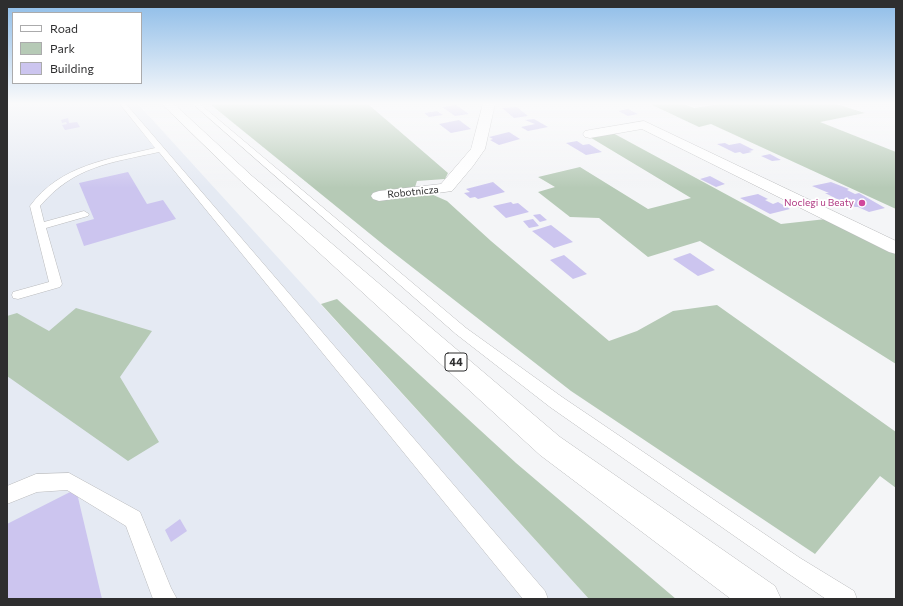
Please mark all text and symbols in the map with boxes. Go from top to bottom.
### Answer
legend [12,12,142,84]
text: Road [50,21,78,35]
text: Park [50,41,75,55]
text: Building [50,61,94,75]
street label: Robotnicza [387,183,439,201]
place label: Noclegi u Beaty [784,197,854,209]
marker: Noclegi u Beaty [857,198,867,208]
road number: 44 [445,353,467,371]

